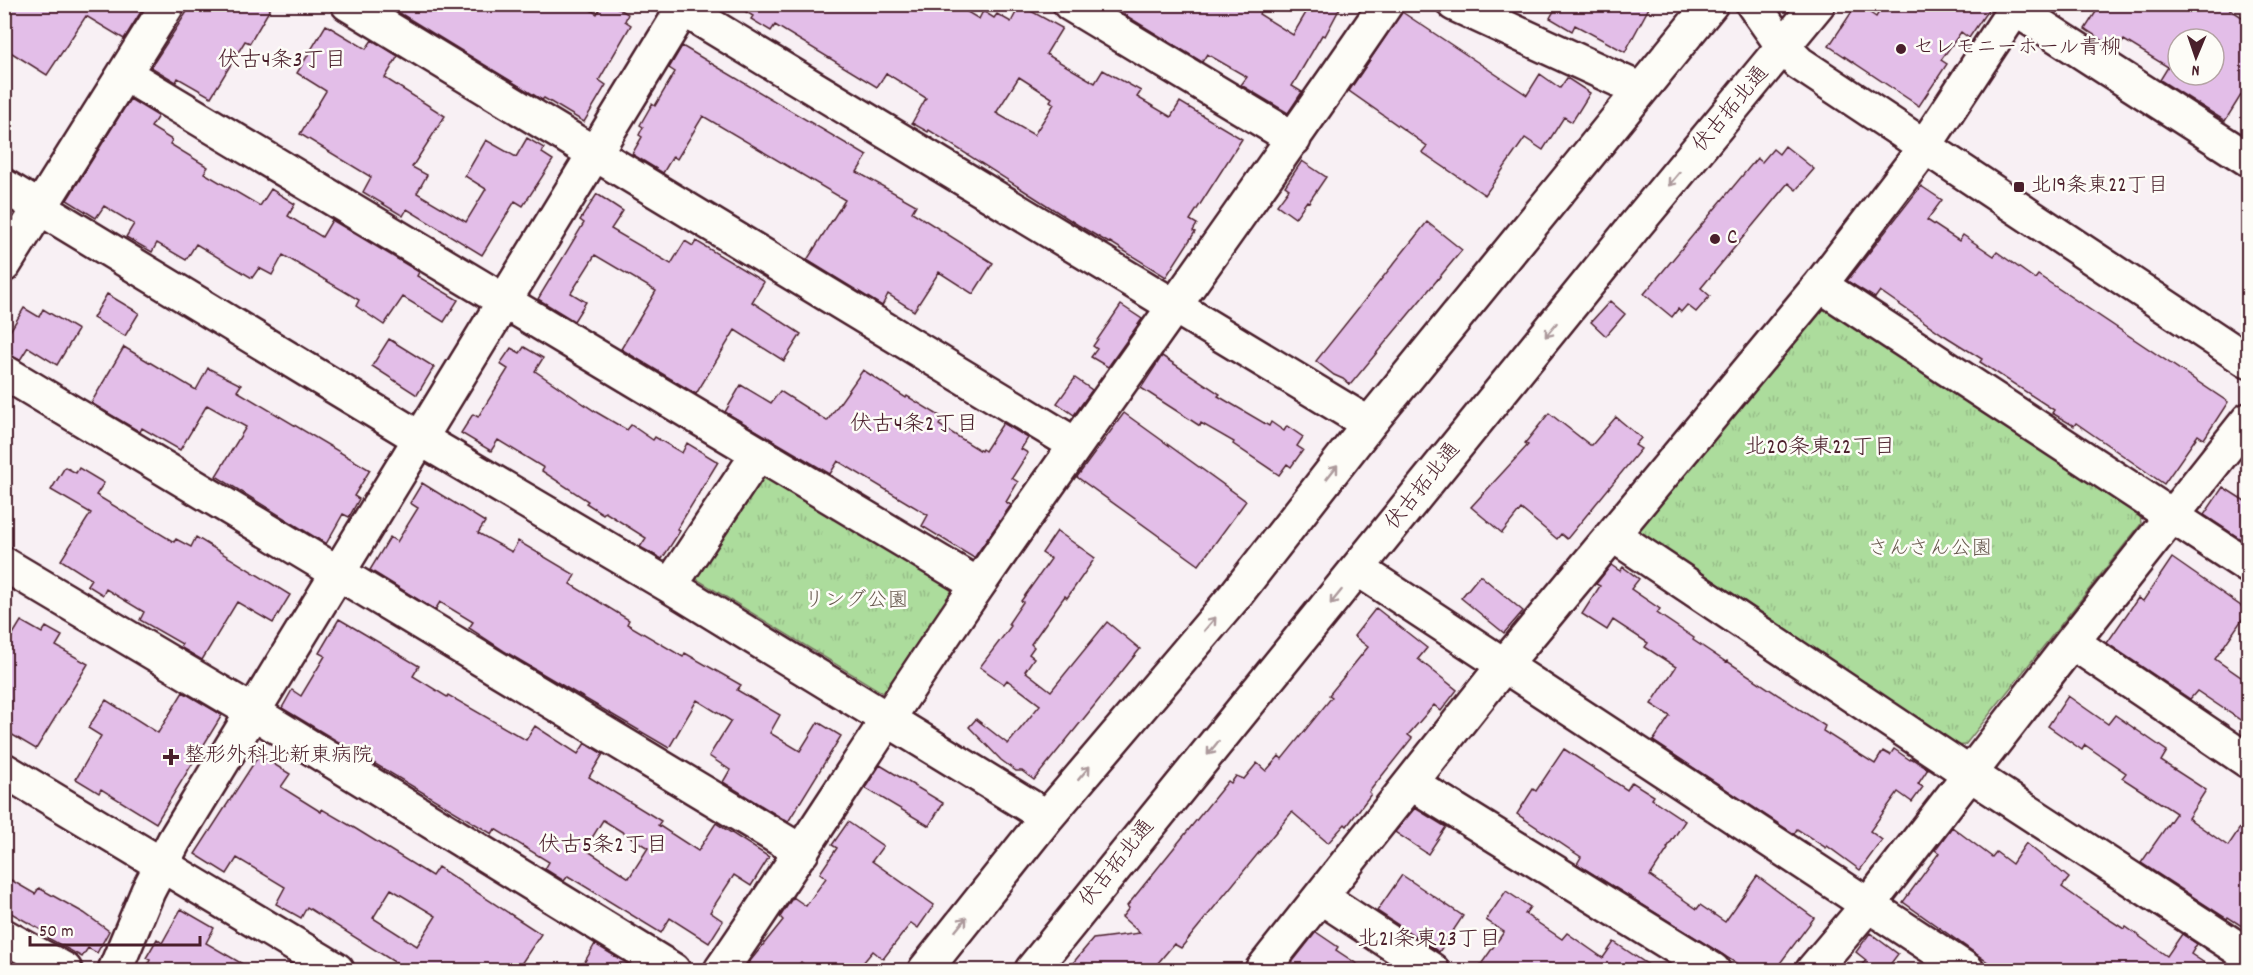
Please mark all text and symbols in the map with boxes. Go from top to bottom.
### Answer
north arrow [2166,27,2226,87]
place label: セレモニーホール青柳 [1913,34,2121,64]
marker: セレモニーホール青柳 [1894,42,1908,56]
district label: 伏古4条3丁目 [218,46,346,77]
text: N [2191,58,2200,81]
street label: 伏古拓北通 [1687,60,1777,160]
one-way arrow [1667,171,1681,186]
place label: 北19条東22丁目 [2031,172,2169,202]
marker: 北19条東22丁目 [2012,180,2026,194]
place label: C [1727,224,1737,254]
marker: C [1708,232,1722,246]
one-way arrow [1544,322,1557,338]
district label: 伏古4条2丁目 [850,410,978,441]
district label: 北20条東22丁目 [1745,433,1895,464]
street label: 伏古拓北通 [1379,437,1469,537]
one-way arrow [1325,464,1338,480]
park label: さんさん公園 [1868,535,1992,565]
park label: リング公園 [804,587,909,617]
one-way arrow [1329,588,1342,604]
one-way arrow [1203,617,1217,632]
one-way arrow [1206,740,1220,755]
place label: 整形外科北新東病院 [184,742,373,772]
marker: 整形外科北新東病院 [162,748,180,766]
one-way arrow [1078,765,1091,781]
street label: 伏古拓北通 [1073,814,1163,914]
district label: 伏古5条2丁目 [538,831,668,862]
scale bar [30,909,200,947]
one-way arrow [954,916,967,932]
text: 50 m [39,920,74,945]
district label: 北21条東23丁目 [1357,925,1501,956]

